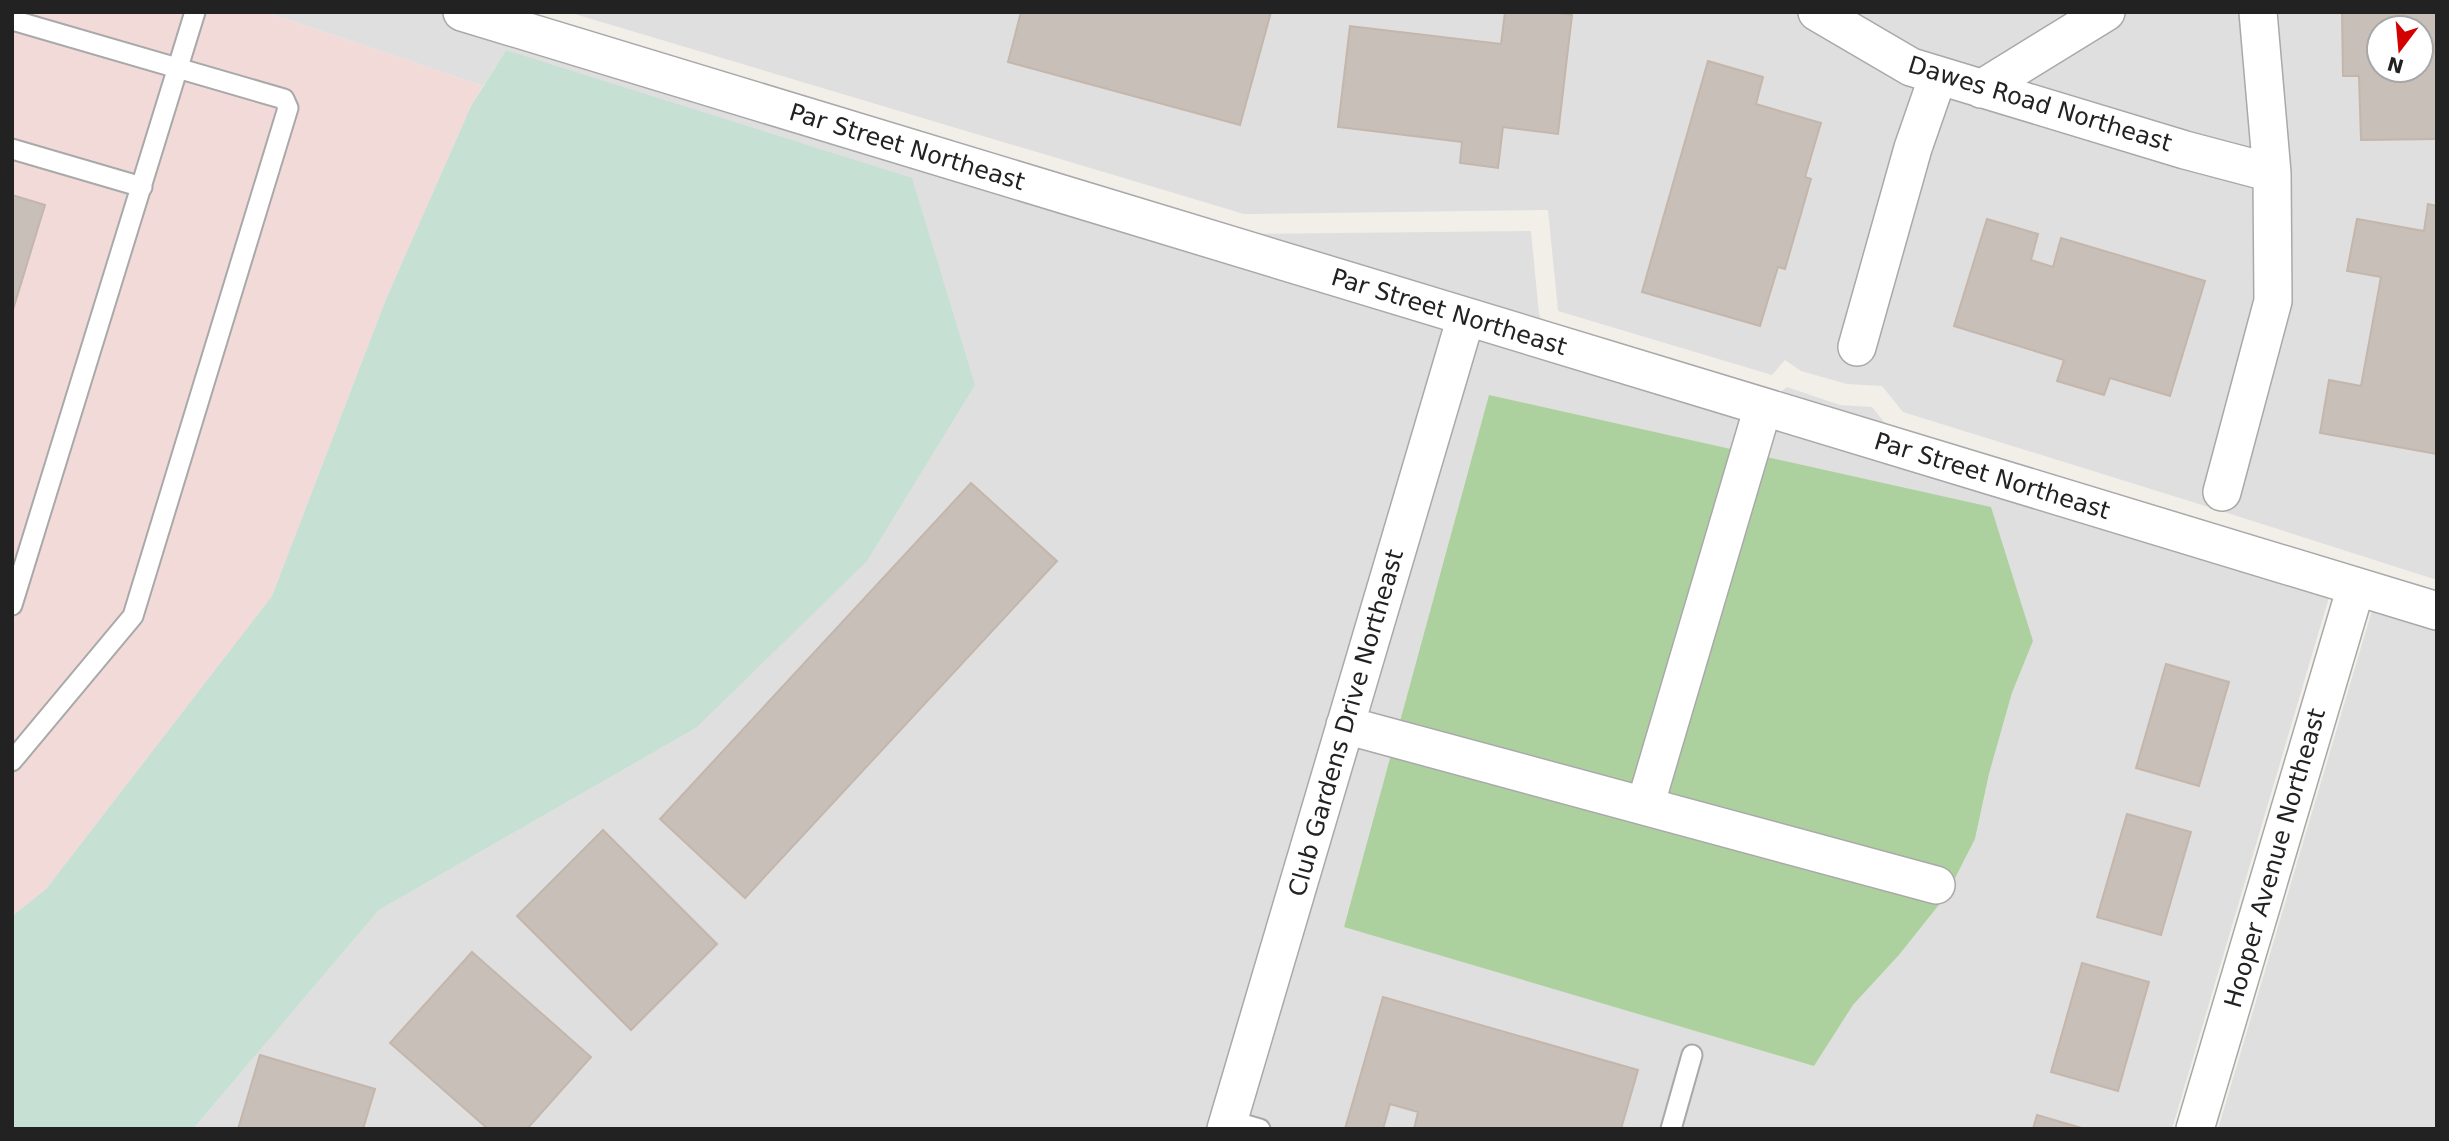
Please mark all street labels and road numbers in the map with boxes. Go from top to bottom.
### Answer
street label: Dawes Road Northeast [1905,51,2175,157]
street label: Par Street Northeast [786,98,1028,196]
street label: Par Street Northeast [1328,263,1570,361]
street label: Par Street Northeast [1871,427,2113,525]
street label: Club Gardens Drive Northeast [1283,546,1409,900]
street label: Hooper Avenue Northeast [2219,705,2331,1011]

